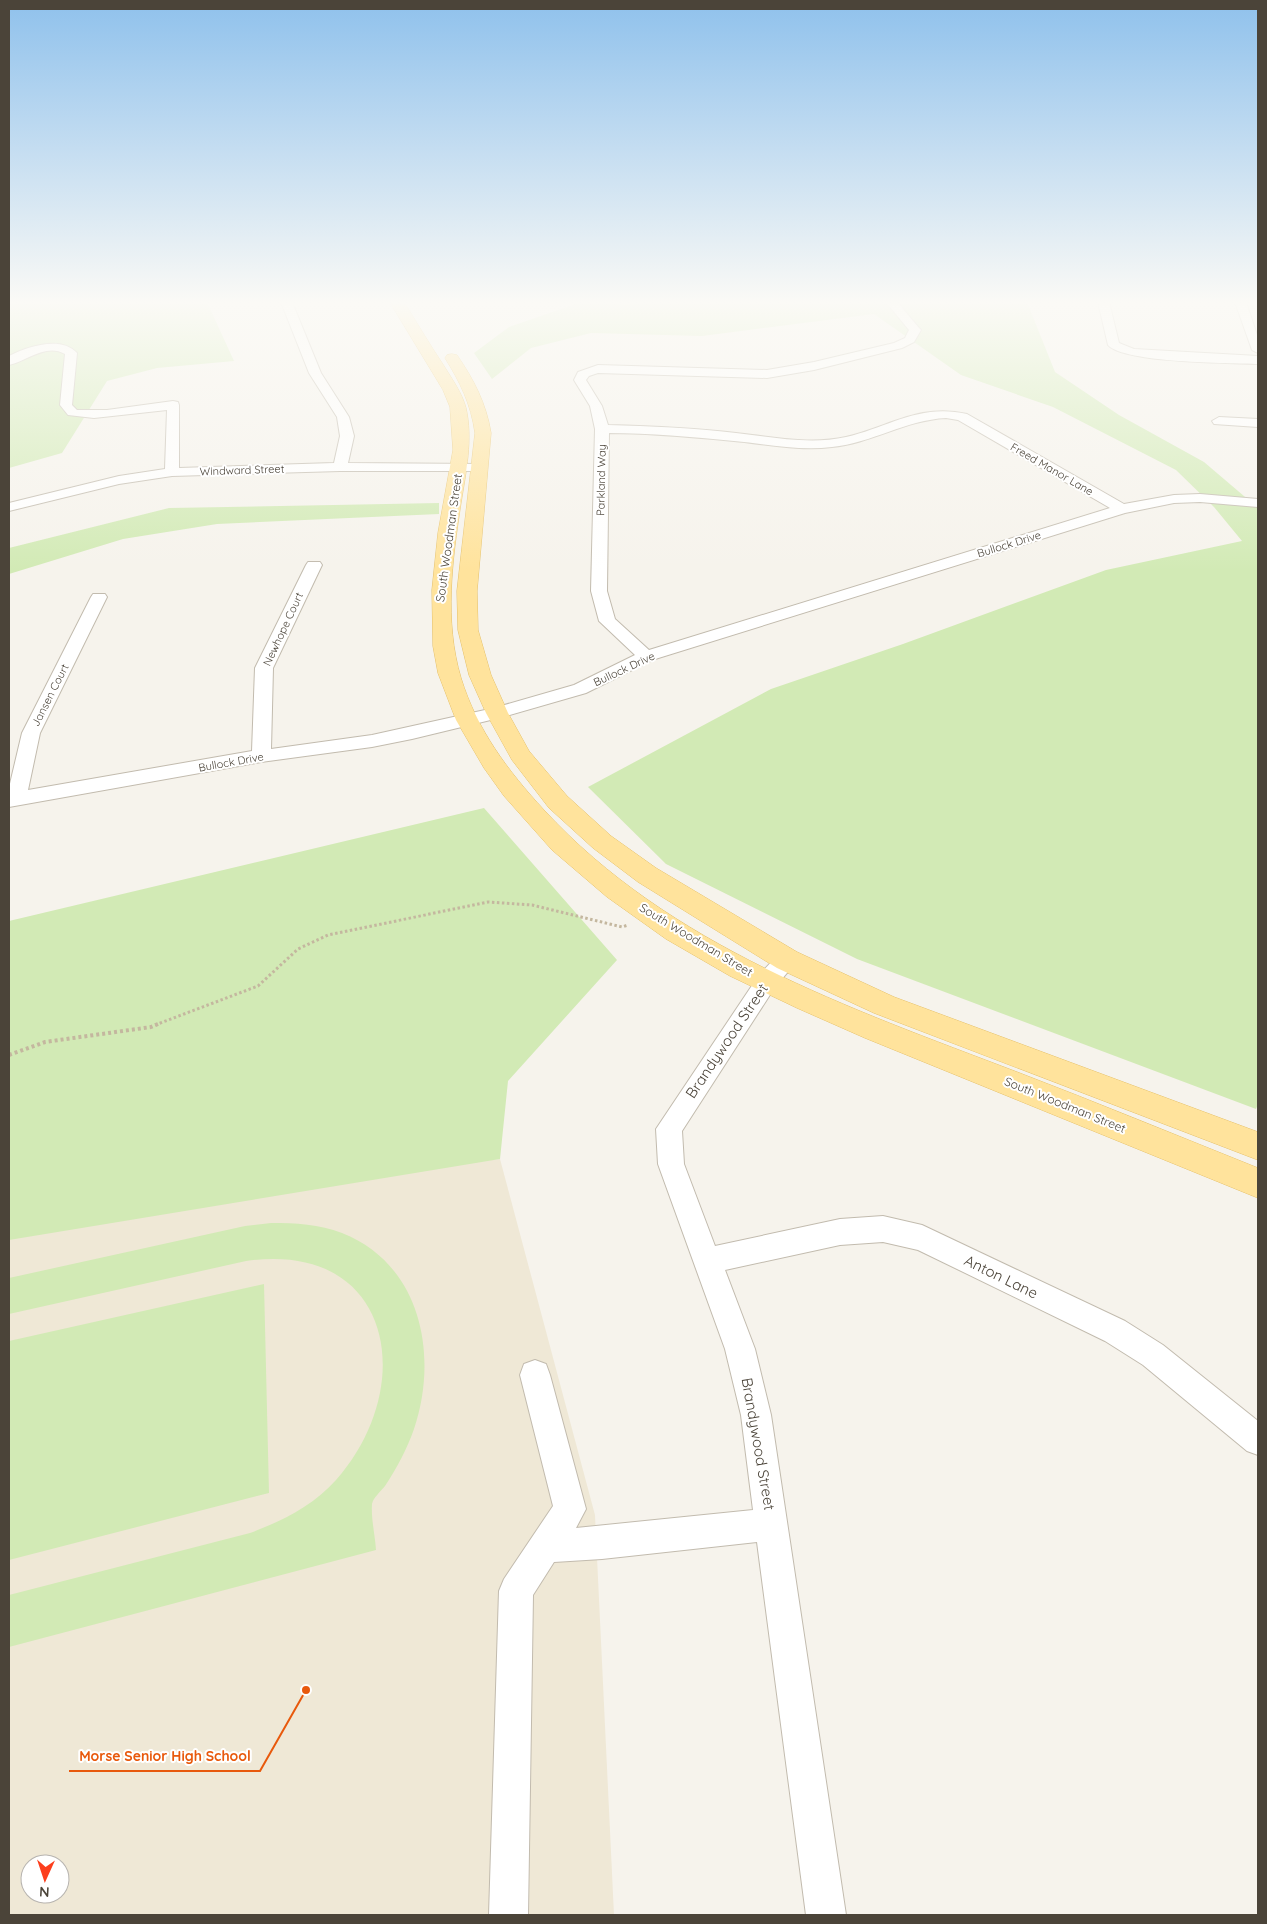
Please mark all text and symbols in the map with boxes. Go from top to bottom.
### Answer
street label: Freed Manor Lane [1008,440,1096,498]
street label: Parkland Way [593,444,609,516]
street label: Windward Street [199,462,285,478]
street label: South Woodman Street [432,473,465,603]
street label: Bullock Drive [975,528,1043,560]
street label: Newhope Court [260,590,306,668]
street label: Bullock Drive [591,649,657,689]
street label: Jansen Court [28,661,72,729]
street label: Bullock Drive [197,749,265,775]
street label: South Woodman Street [637,900,756,979]
street label: Brandywood Street [681,980,772,1102]
street label: South Woodman Street [1002,1073,1128,1136]
street label: Anton Lane [961,1251,1041,1303]
street label: Brandywood Street [737,1376,780,1512]
callout: Morse Senior High School [69,1742,260,1771]
text: Morse Senior High School [79,1747,251,1765]
north arrow [20,1854,70,1904]
text: N [39,1883,50,1901]

